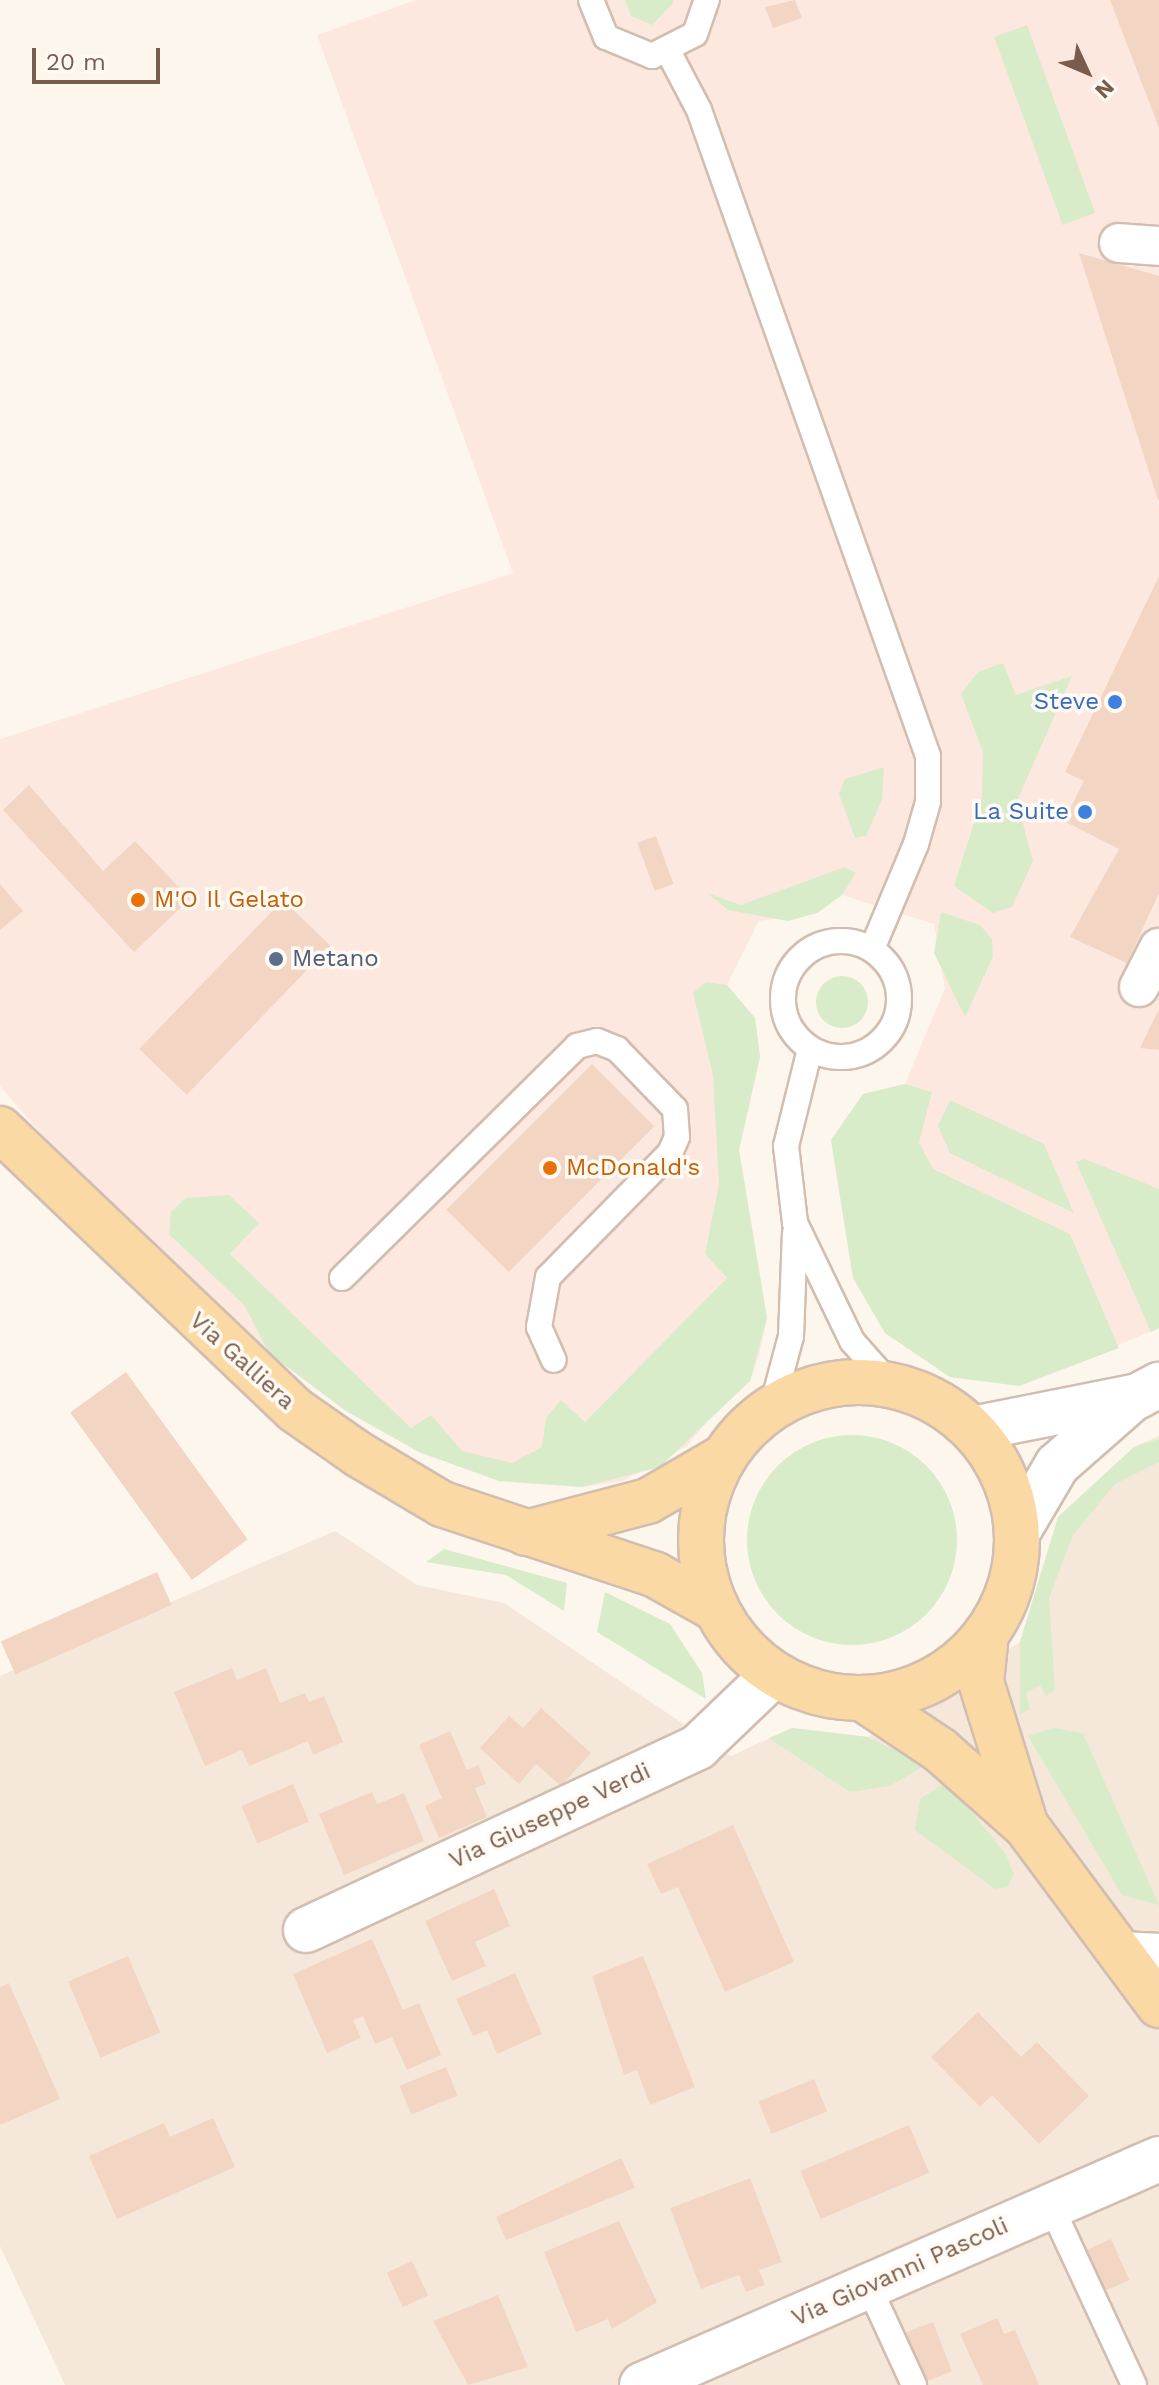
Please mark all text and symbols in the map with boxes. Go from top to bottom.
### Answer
scale bar [36,32,164,82]
north arrow [1047,32,1127,112]
text: 20 m [46,48,106,76]
text: N [1090,74,1119,104]
place label: Steve [1034,688,1099,716]
marker: Steve [1106,693,1124,711]
place label: La Suite [973,798,1069,826]
marker: La Suite [1076,803,1094,821]
place label: M'O Il Gelato [154,886,305,914]
marker: M'O Il Gelato [129,891,147,909]
place label: Metano [292,945,379,973]
marker: Metano [267,950,285,968]
place label: McDonald's [566,1154,700,1182]
marker: McDonald's [541,1159,559,1177]
street label: Via Galliera [183,1306,301,1416]
street label: Via Giuseppe Verdi [444,1756,656,1876]
street label: Via Giovanni Pascoli [787,2211,1013,2333]

